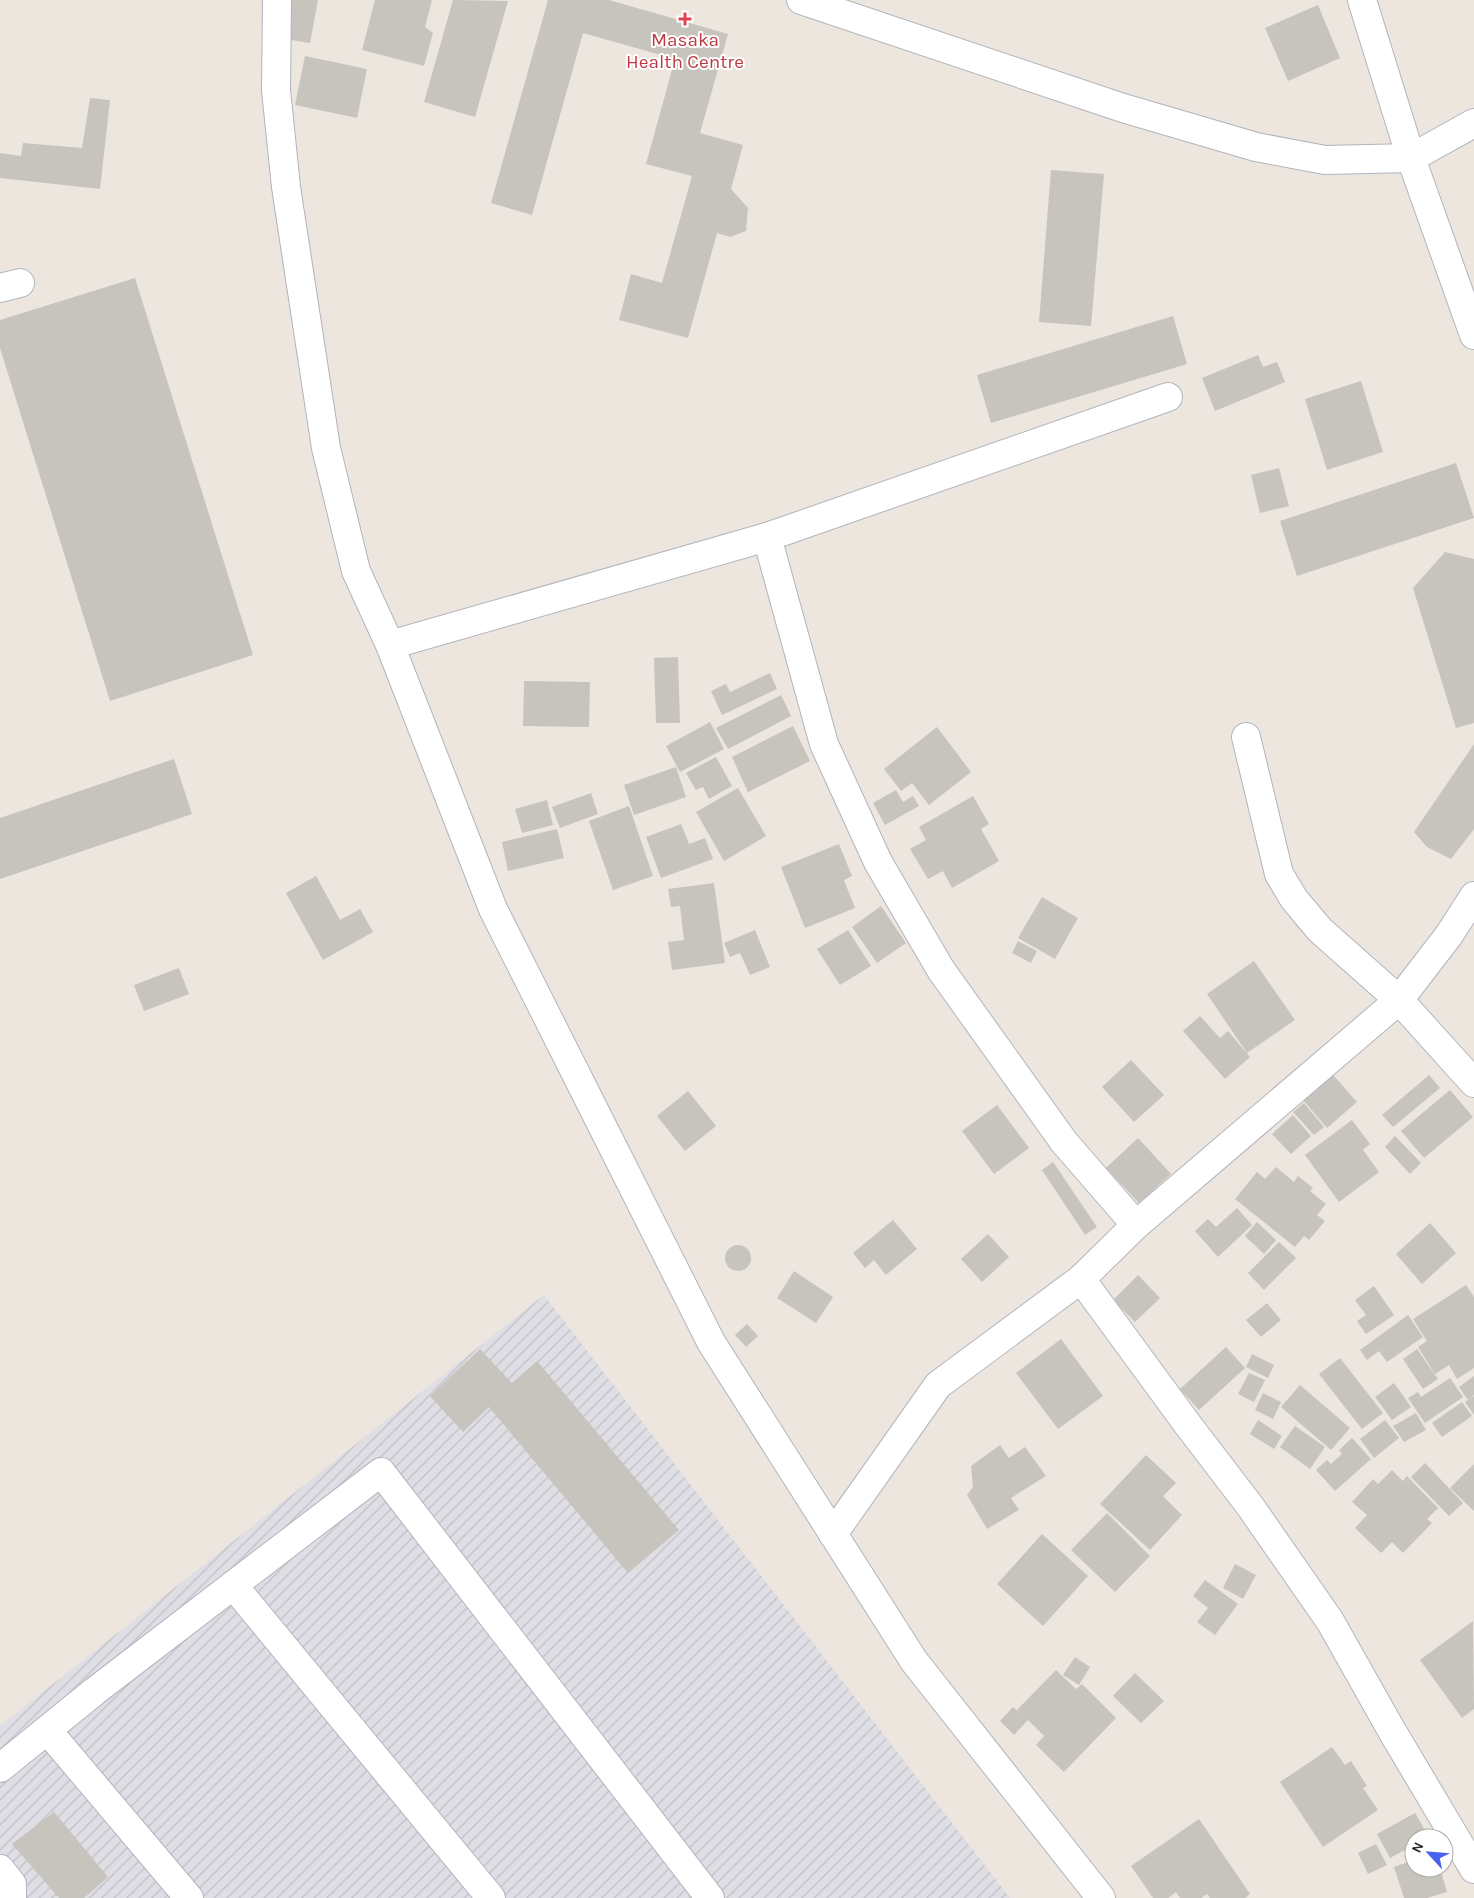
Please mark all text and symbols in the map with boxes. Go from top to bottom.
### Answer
marker: Masaka Health Centre [678,12,692,26]
place label: Masaka Health Centre [626,29,744,73]
north arrow [1404,1828,1454,1878]
text: N [1408,1839,1428,1856]

